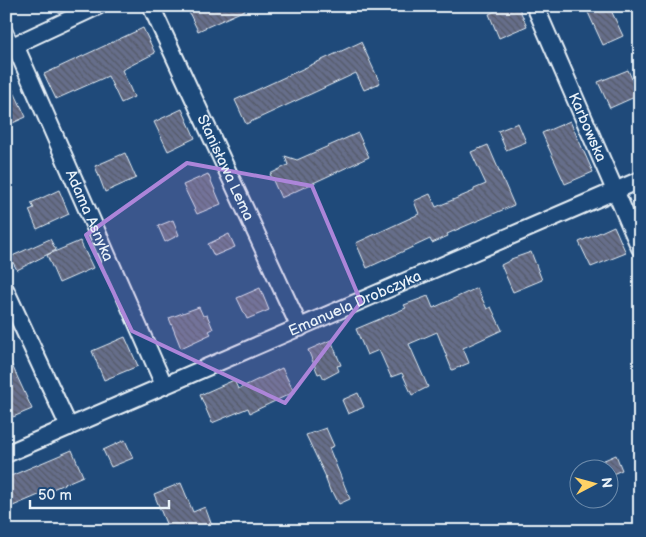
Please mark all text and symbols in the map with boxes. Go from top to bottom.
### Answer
street label: Karbowska [564,90,611,165]
street label: Stanisława Lema [193,111,258,224]
street label: Adama Asnyka [61,167,118,264]
street label: Emanuela Drobczyka [285,266,424,340]
north arrow [568,460,618,510]
scale bar [30,477,169,509]
text: N [597,477,615,489]
text: 50 m [38,486,72,505]

